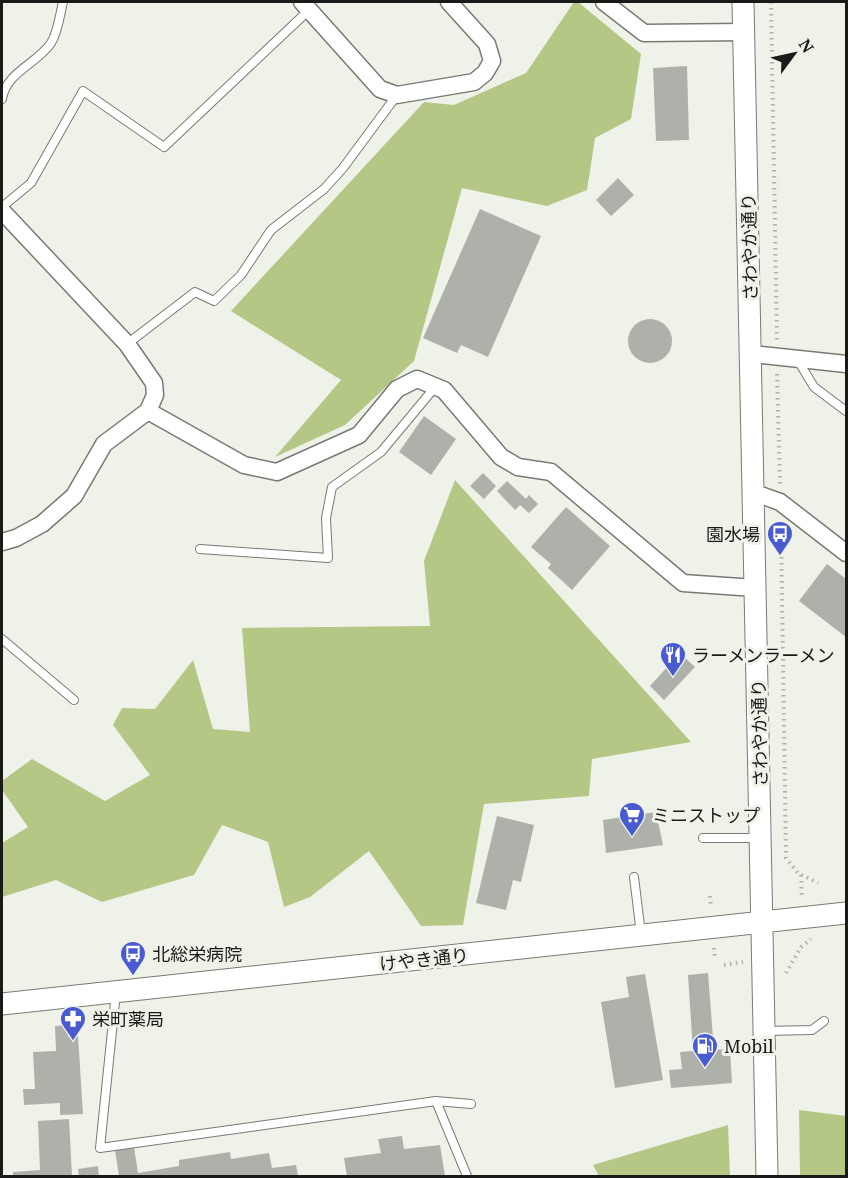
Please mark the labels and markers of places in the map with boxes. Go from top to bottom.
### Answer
bus stop icon: 園水場 [765,519,795,557]
place label: 園水場 [706,522,760,546]
restaurant icon: ラーメンラーメン [658,640,688,678]
place label: ラーメンラーメン [692,643,835,667]
supermarket icon: ミニストップ [617,800,647,838]
place label: ミニストップ [652,803,760,827]
bus stop icon: 北総栄病院 [118,939,148,977]
place label: 北総栄病院 [152,942,242,966]
pharmacy icon: 栄町薬局 [58,1004,88,1042]
place label: 栄町薬局 [92,1007,164,1031]
fuel station icon: Mobil [690,1031,720,1069]
place label: Mobil [724,1034,774,1058]

